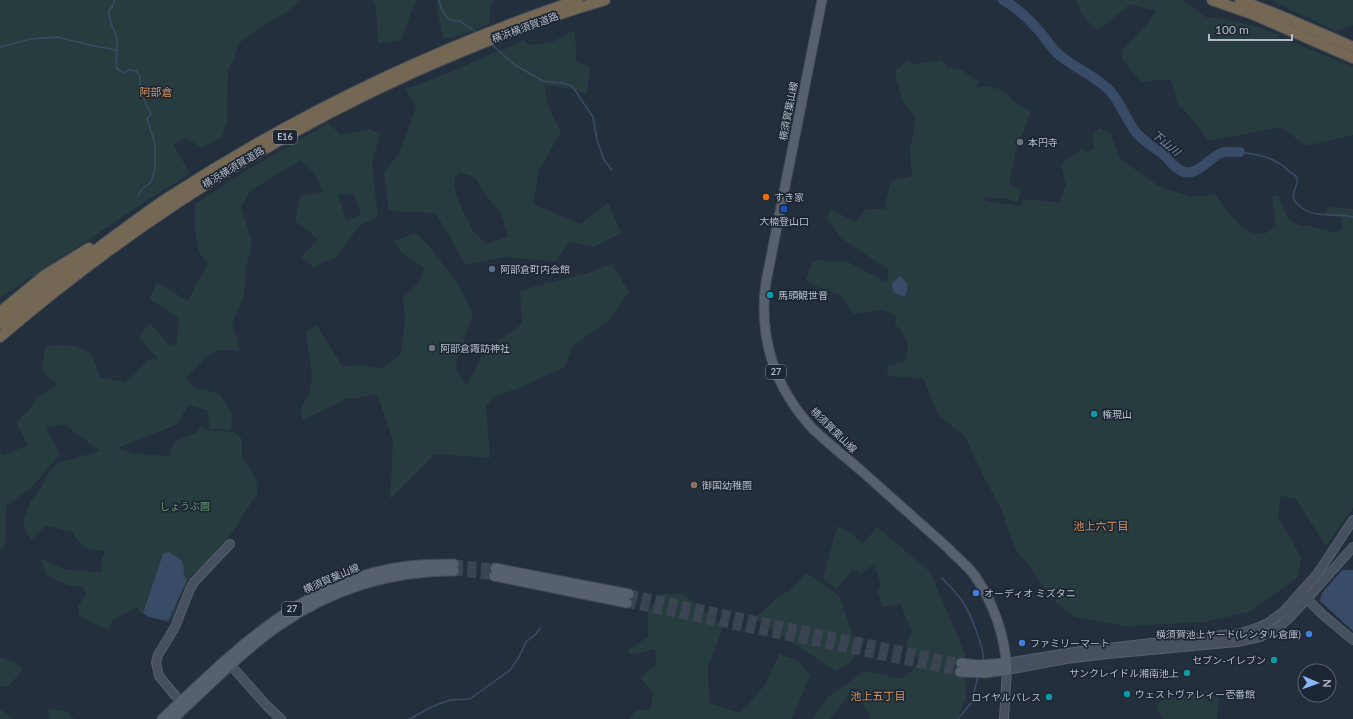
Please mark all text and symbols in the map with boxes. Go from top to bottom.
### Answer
street label: 横浜横須賀道路 [490,9,560,45]
scale bar [1209,16,1292,42]
text: 100 m [1215,22,1249,37]
street label: 横須賀葉山線 [776,80,800,142]
district label: 阿部倉 [140,85,173,98]
water label: 下山川 [1150,127,1184,159]
road number: E16 [273,130,297,144]
place label: 本円寺 [1028,136,1058,148]
marker: 本円寺 [1015,137,1025,147]
street label: 横浜横須賀道路 [200,144,266,190]
place label: すき家 [774,191,804,203]
marker: すき家 [761,192,771,202]
marker: 大楠登山口 [779,204,789,214]
place label: 大楠登山口 [759,215,809,227]
place label: 阿部倉町内会館 [500,263,570,275]
marker: 阿部倉町内会館 [487,264,497,274]
place label: 馬頭観世音 [778,289,828,301]
marker: 馬頭観世音 [765,290,775,300]
place label: 阿部倉諏訪神社 [440,342,510,354]
marker: 阿部倉諏訪神社 [427,343,437,353]
road number: 27 [766,365,786,379]
street label: 横須賀葉山線 [808,405,860,455]
place label: 権現山 [1102,408,1132,420]
marker: 権現山 [1089,409,1099,419]
place label: 御国幼稚園 [702,479,752,491]
marker: 御国幼稚園 [689,480,699,490]
park label: しょうぶ園 [160,500,210,512]
district label: 池上六丁目 [1074,519,1129,532]
street label: 横須賀葉山線 [301,561,361,595]
place label: オーディオ ミズタニ [984,587,1076,599]
marker: オーディオ ミズタニ [971,588,981,598]
road number: 27 [282,602,302,616]
place label: 横須賀池上ヤード(レンタル倉庫) [1156,628,1301,640]
marker: 横須賀池上ヤード(レンタル倉庫) [1304,629,1314,639]
place label: ファミリーマート [1030,637,1110,649]
marker: ファミリーマート [1017,638,1027,648]
place label: セブン-イレブン [1192,654,1266,666]
marker: セブン-イレブン [1269,655,1279,665]
north arrow [1297,663,1337,703]
place label: サンクレイドル湘南池上 [1069,667,1179,679]
marker: サンクレイドル湘南池上 [1182,668,1192,678]
text: N [1321,679,1334,688]
place label: ウェストヴァレィー壱番館 [1135,688,1255,700]
district label: 池上五丁目 [851,689,906,702]
marker: ウェストヴァレィー壱番館 [1122,689,1132,699]
place label: ロイヤルパレス [971,691,1041,703]
marker: ロイヤルパレス [1044,692,1054,702]

